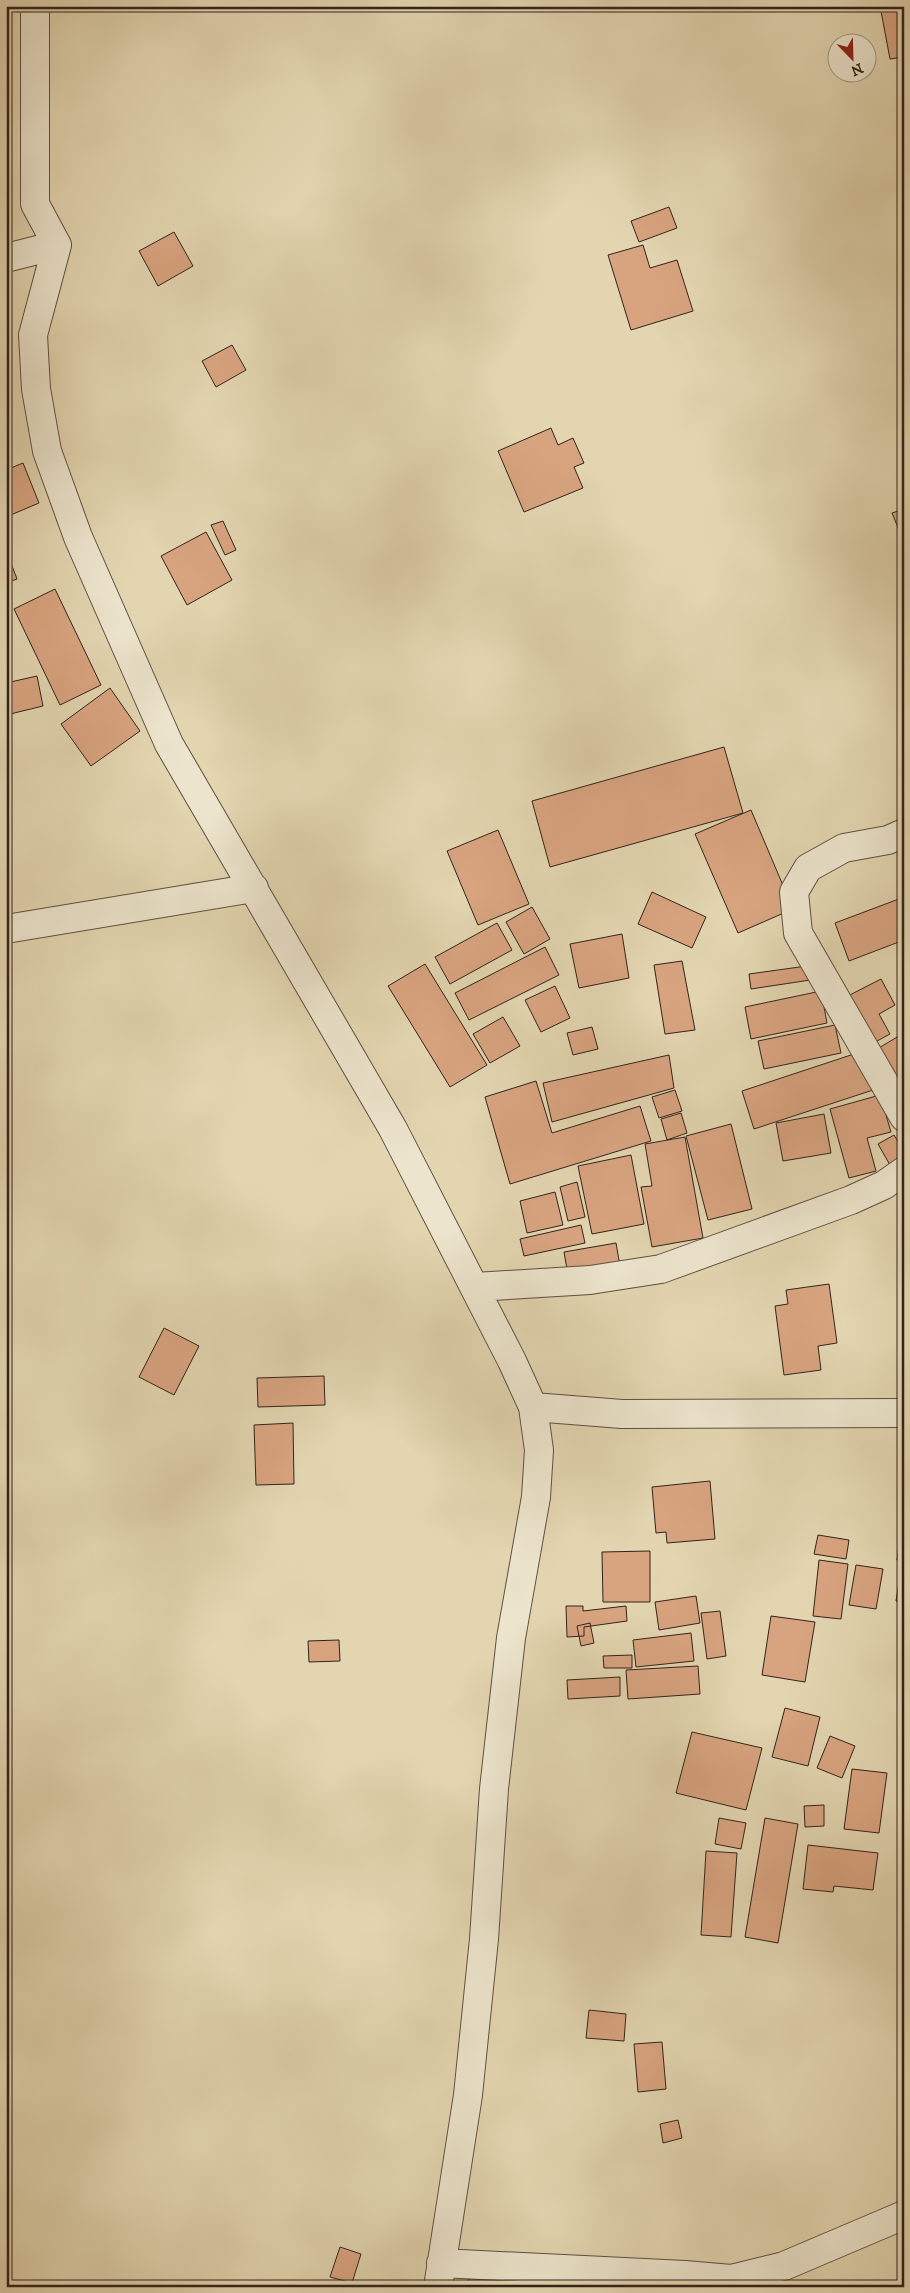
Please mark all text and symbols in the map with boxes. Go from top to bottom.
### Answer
north arrow [828,32,878,82]
text: N [847,59,865,80]

